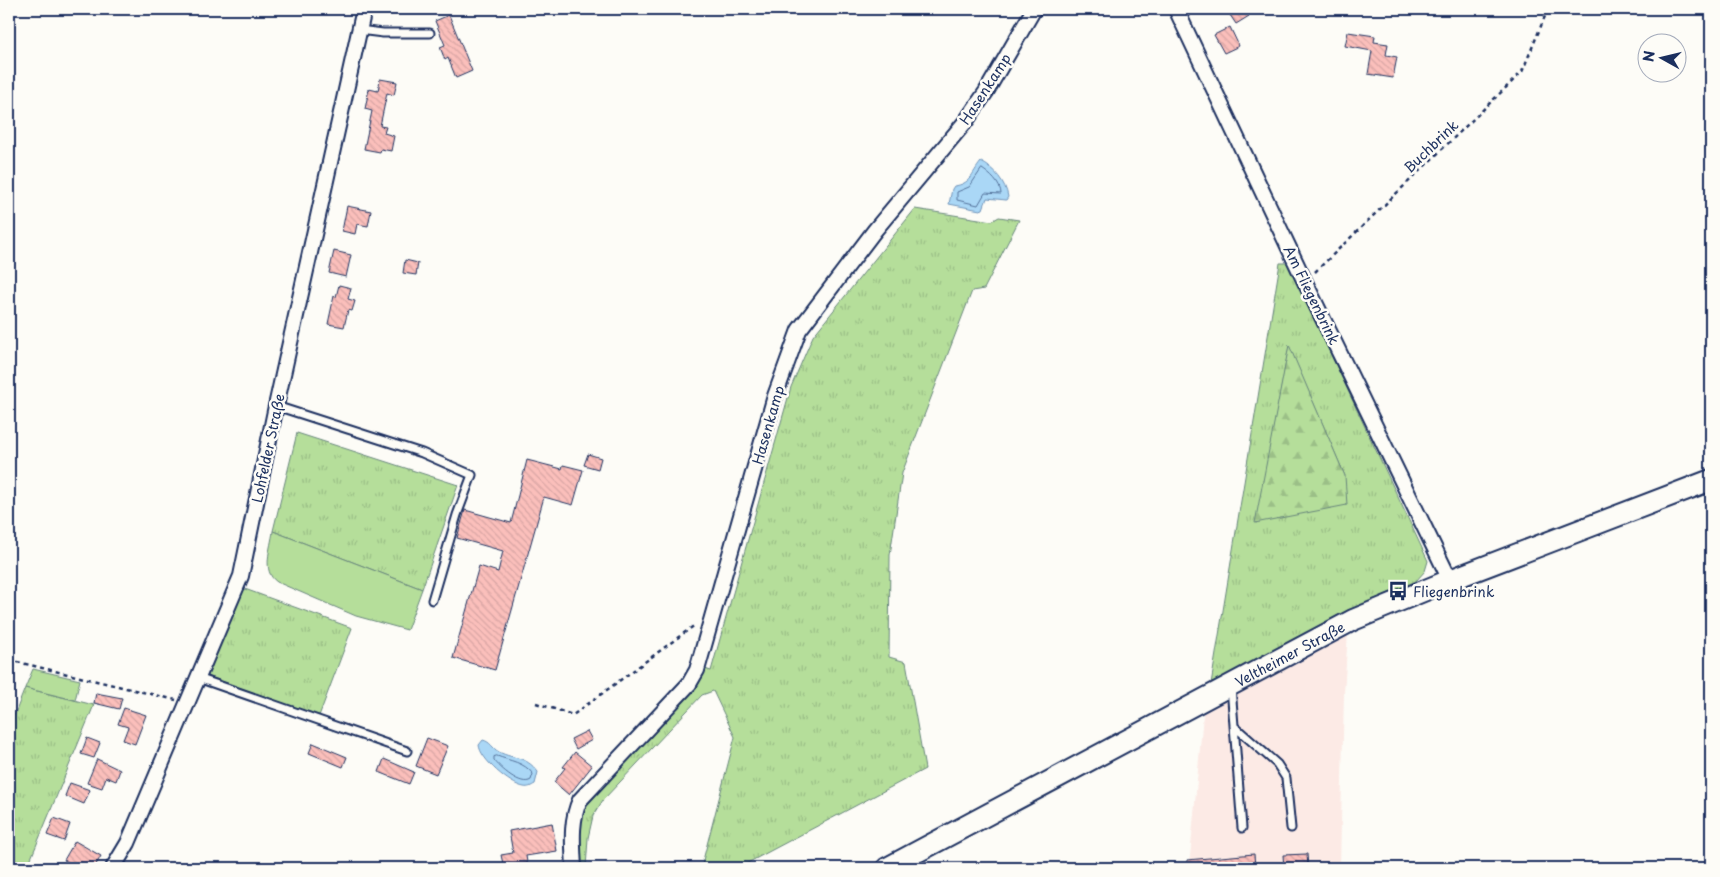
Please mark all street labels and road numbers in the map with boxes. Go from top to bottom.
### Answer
street label: Hasenkamp [954,49,1016,129]
street label: Buchbrink [1399,114,1463,177]
street label: Am Fliegenbrink [1279,242,1345,349]
street label: Hasenkamp [747,383,789,467]
street label: Lohfelder Straße [246,392,290,504]
street label: Veltheimer Straße [1231,616,1348,692]

